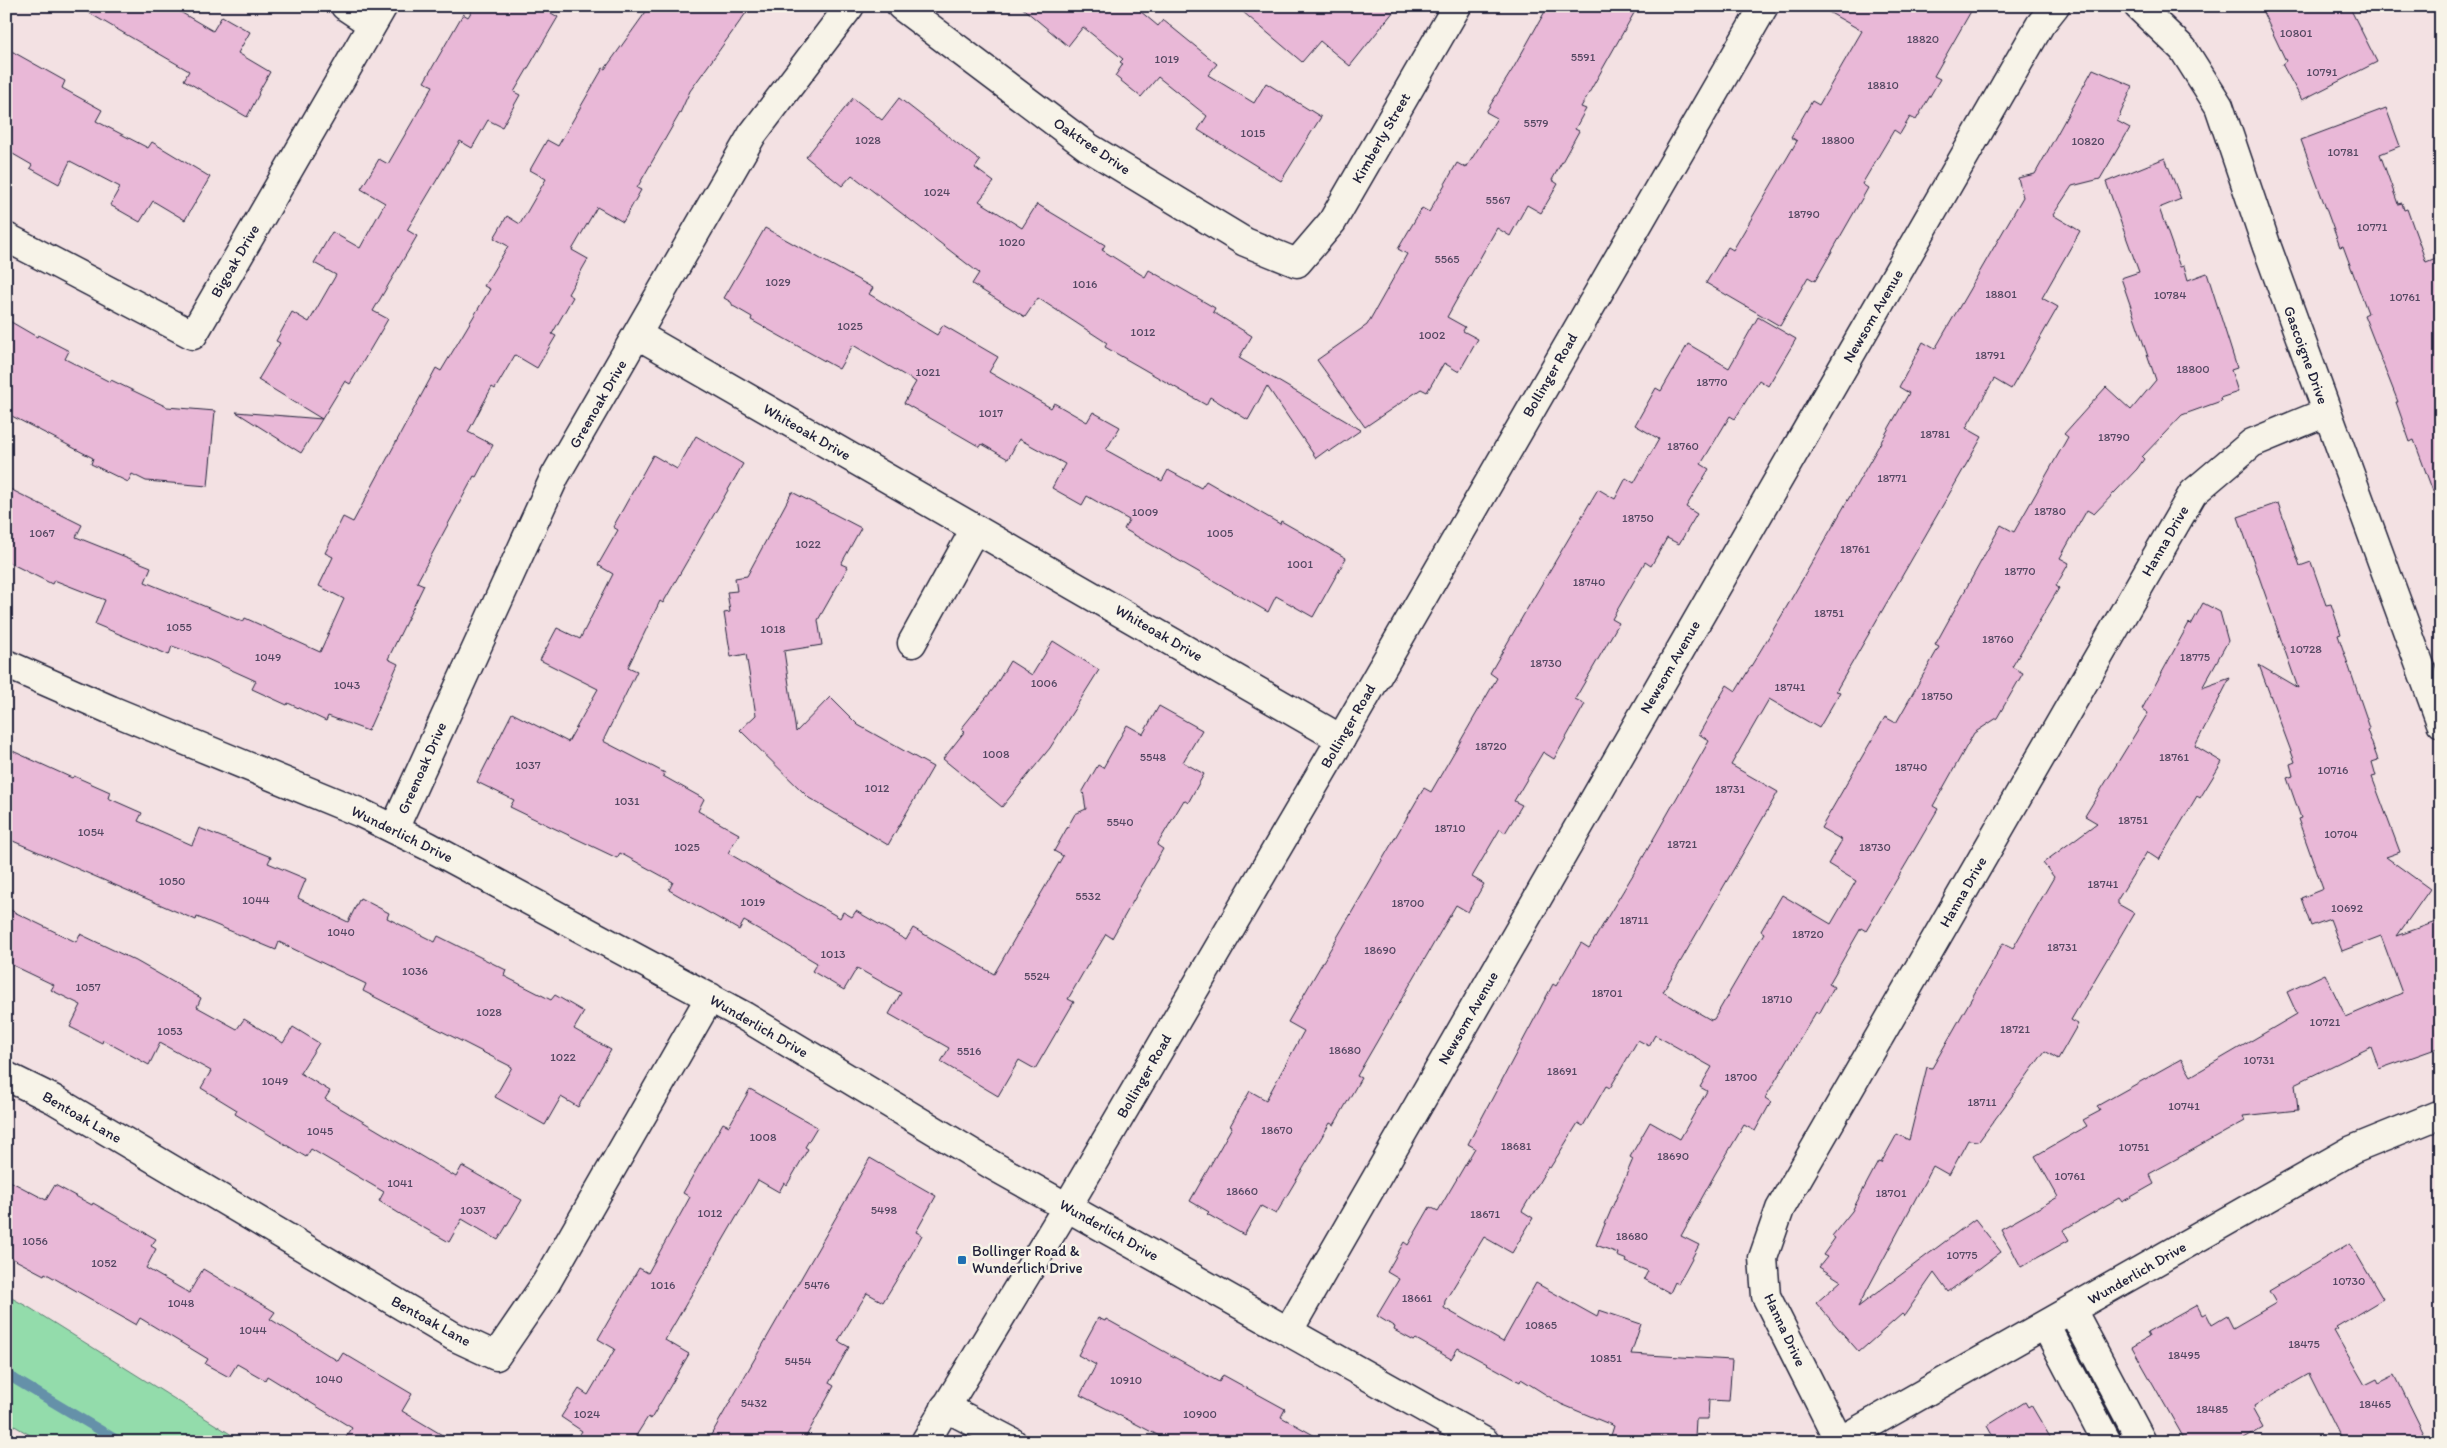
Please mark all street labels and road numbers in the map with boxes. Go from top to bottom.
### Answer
street label: Kimberly Street [1348,89,1414,186]
street label: Oaktree Drive [1050,114,1134,178]
street label: Bigoak Drive [207,221,263,301]
street label: Newsom Avenue [1839,266,1907,366]
street label: Gascoigne Drive [2280,303,2332,407]
street label: Bollinger Road [1519,330,1581,420]
street label: Greenoak Drive [565,357,631,451]
street label: Whiteoak Drive [760,400,854,464]
street label: Hanna Drive [2138,502,2192,580]
street label: Whiteoak Drive [1112,601,1206,665]
street label: Newsom Avenue [1636,617,1704,717]
street label: Bollinger Road [1317,681,1379,771]
street label: Greenoak Drive [394,719,450,817]
street label: Wunderlich Drive [348,802,456,866]
street label: Hanna Drive [1936,853,1990,931]
street label: Newsom Avenue [1434,968,1502,1068]
street label: Wunderlich Drive [707,991,811,1061]
street label: Bollinger Road [1113,1031,1175,1121]
street label: Bentoak Lane [39,1087,125,1147]
street label: Wunderlich Drive [1056,1195,1162,1265]
street label: Wunderlich Drive [2085,1238,2189,1308]
street label: Hanna Drive [1760,1290,1810,1370]
street label: Bentoak Lane [388,1292,474,1350]

